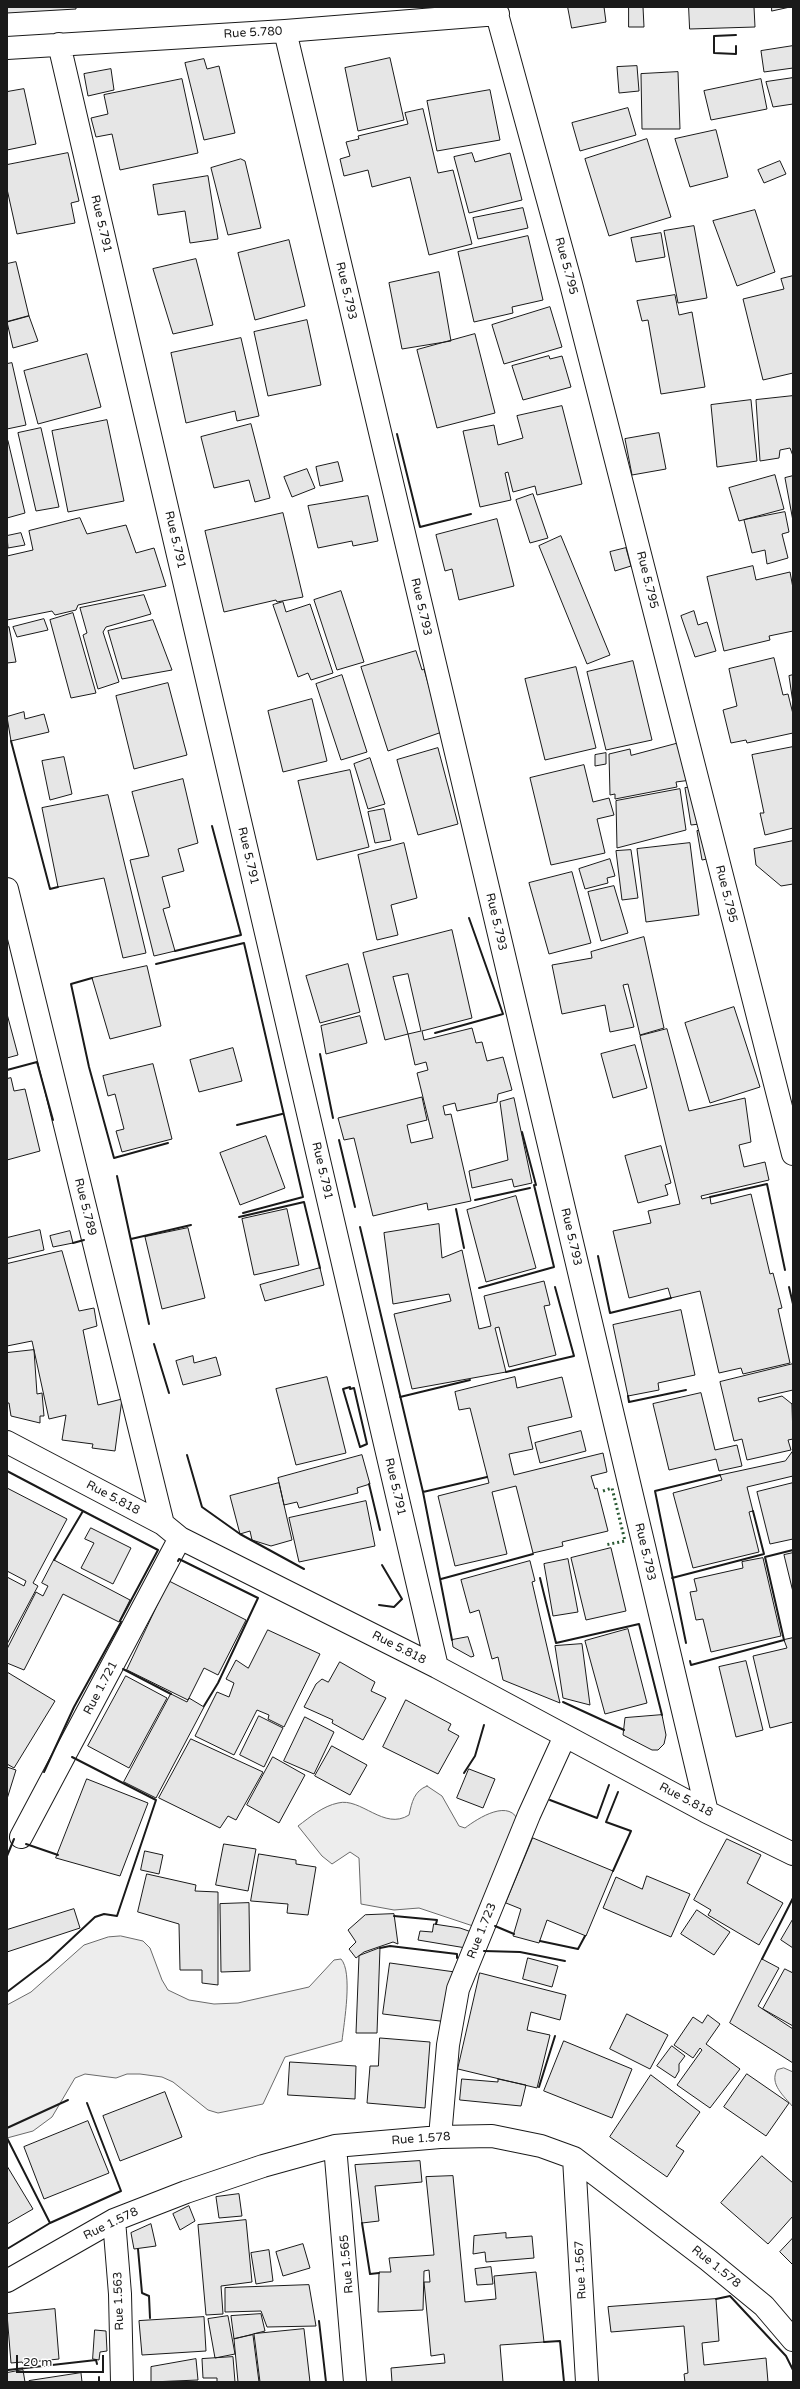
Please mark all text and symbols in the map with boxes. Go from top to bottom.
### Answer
street label: Rue 5.780 [223,24,283,42]
street label: Rue 5.791 [87,194,115,254]
street label: Rue 5.795 [551,236,581,296]
street label: Rue 5.793 [332,261,360,321]
street label: Rue 5.791 [161,510,189,570]
street label: Rue 5.795 [633,550,661,610]
street label: Rue 5.793 [407,577,435,637]
street label: Rue 5.791 [234,826,262,886]
street label: Rue 5.795 [712,864,740,924]
street label: Rue 5.793 [482,892,510,952]
street label: Rue 5.791 [308,1141,336,1201]
street label: Rue 5.789 [71,1177,99,1237]
street label: Rue 5.793 [557,1207,585,1267]
street label: Rue 5.791 [381,1457,409,1517]
street label: Rue 5.818 [84,1478,142,1518]
street label: Rue 5.793 [631,1522,659,1582]
street label: Rue 5.818 [370,1628,428,1668]
street label: Rue 1.721 [81,1659,121,1717]
street label: Rue 5.818 [657,1780,715,1820]
street label: Rue 1.723 [464,1901,500,1961]
street label: Rue 1.578 [391,2130,451,2148]
street label: Rue 1.578 [81,2205,141,2243]
street label: Rue 1.565 [337,2234,357,2294]
street label: Rue 1.567 [572,2240,590,2300]
street label: Rue 1.578 [689,2243,743,2291]
street label: Rue 1.563 [111,2271,127,2331]
scale bar [18,2347,106,2373]
text: 20 m [23,2355,52,2369]

